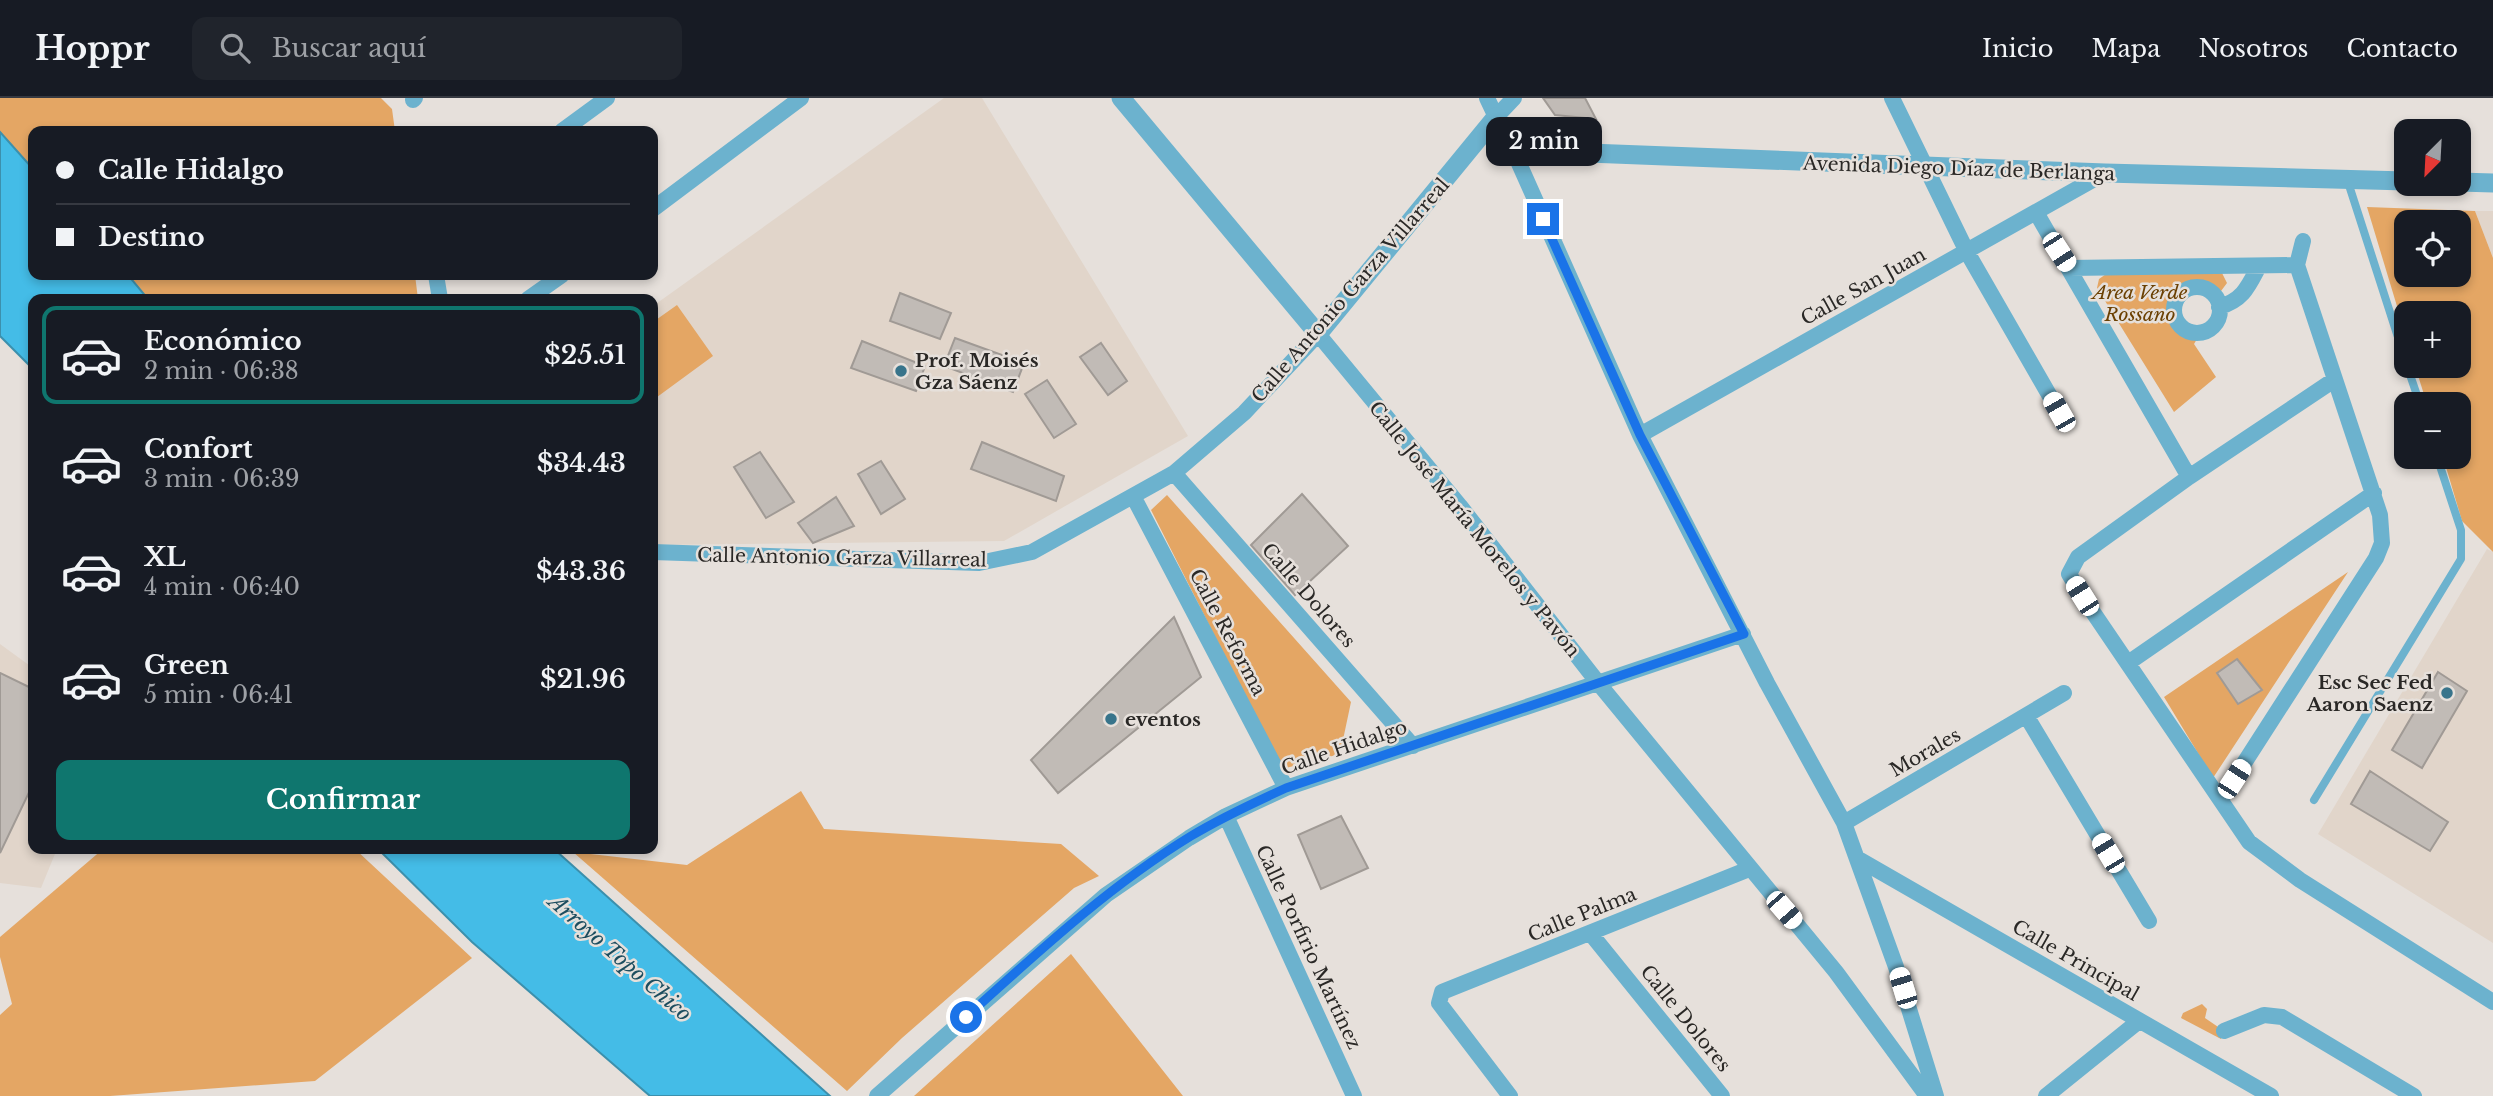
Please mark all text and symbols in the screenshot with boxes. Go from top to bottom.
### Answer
search box [192,17,682,80]
text: Hoppr [35,28,150,69]
icon: search [216,29,254,67]
text: Buscar aquí [272,32,426,64]
text: Inicio [1982,34,2053,63]
text: Mapa [2091,34,2160,63]
text: Nosotros [2198,34,2309,63]
text: Contacto [2347,34,2458,63]
callout: 2 min [1485,117,1601,166]
north arrow [2394,119,2471,196]
map controls [2394,119,2471,469]
text: 2 min [1509,127,1579,155]
street label: Avenida Diego Díaz de Berlanga [1801,152,2116,185]
text: Calle Hidalgo [98,154,284,186]
street label: Calle Antonio Garza Villarreal [1247,173,1454,407]
route end [1527,203,1559,235]
button: locate [2394,210,2471,287]
text: Destino [98,221,205,253]
car [2039,229,2080,275]
street label: Calle San Juan [1797,243,1930,330]
park label: Area Verde Rossano [2089,281,2188,326]
button: + [2394,301,2471,378]
icon: car [60,324,123,387]
text: Económico [144,325,302,357]
text: $25.51 [544,339,626,371]
place label: Prof. Moisés Gza Sáenz [915,349,1039,394]
text: 2 min · 06:38 [144,357,299,385]
marker: Prof. Moisés Gza Sáenz [893,363,909,379]
car [2040,389,2079,435]
button: − [2394,392,2471,469]
street label: Calle José María Morelos y Pavón [1364,397,1585,662]
icon: car [60,432,123,495]
text: Confort [144,433,253,465]
text: $34.43 [537,447,626,479]
text: 3 min · 06:39 [144,465,300,493]
street label: Calle Dolores [1257,538,1360,652]
icon: car [60,540,123,603]
text: XL [144,541,186,573]
street label: Calle Antonio Garza Villarreal [697,543,987,572]
text: $43.36 [536,555,626,587]
street label: Calle Reforma [1184,565,1271,700]
text: 4 min · 06:40 [144,573,300,601]
car [2062,573,2103,619]
icon: car [60,648,123,711]
text: Green [144,649,229,681]
text: $21.96 [540,663,626,695]
place label: Esc Sec Fed Aaron Saenz [2306,671,2433,716]
text: 5 min · 06:41 [144,681,293,709]
marker: Esc Sec Fed Aaron Saenz [2439,685,2455,701]
place label: eventos [1125,708,1201,731]
marker: eventos [1103,711,1119,727]
street label: Calle Hidalgo [1278,715,1410,780]
street label: Morales [1886,723,1965,782]
car [2214,756,2255,802]
button: Confirmar [56,760,630,840]
car [2089,830,2128,876]
street label: Calle Porfirio Martínez [1251,841,1366,1053]
street label: Calle Palma [1525,882,1640,947]
water label: Arroyo Topo Chico [541,887,697,1027]
car [1763,887,1806,933]
street label: Calle Principal [2008,915,2143,1006]
street label: Calle Dolores [1636,960,1736,1076]
car [1887,965,1920,1011]
route start [950,1001,982,1033]

